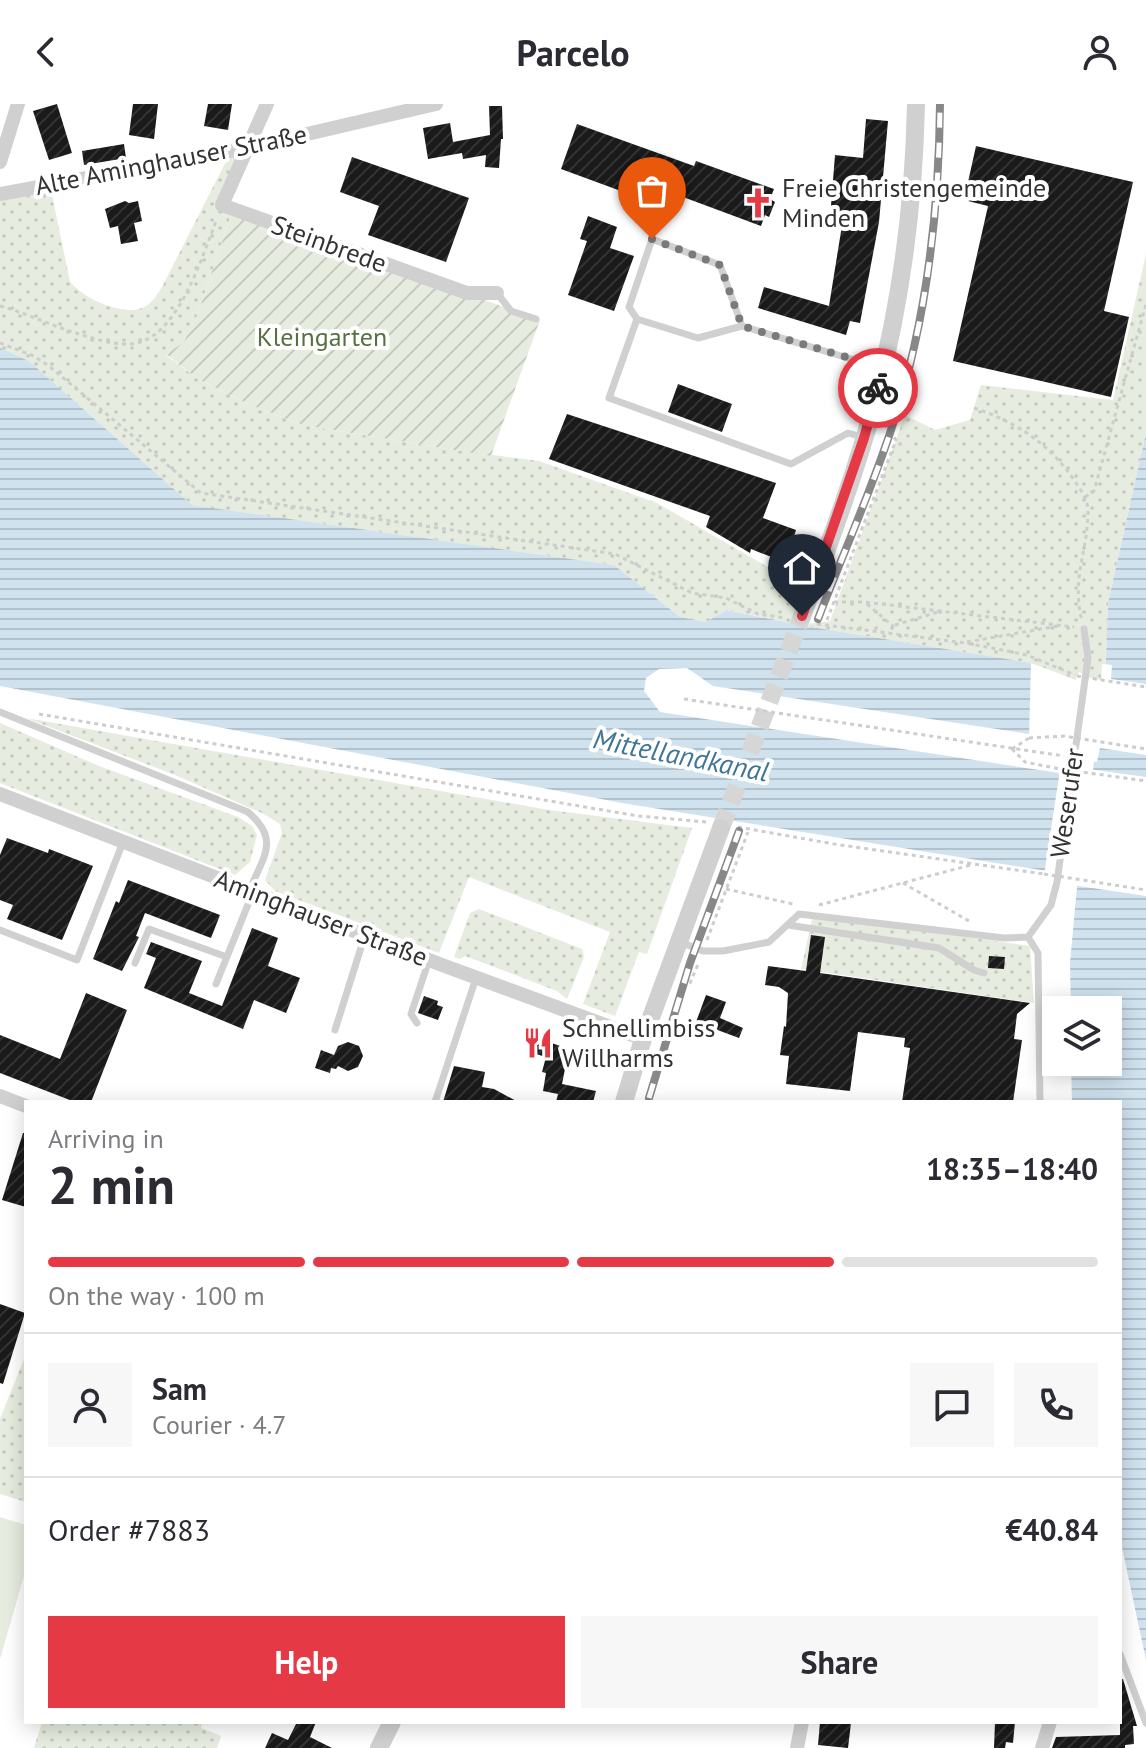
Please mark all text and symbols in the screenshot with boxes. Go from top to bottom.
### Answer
text: Parcelo [516,29,630,76]
icon: back [24,30,68,74]
icon: person [1078,30,1122,74]
street label: Alte Aminghauser Straße [32,117,310,202]
pin [618,157,686,239]
icon: bag [630,169,674,213]
place label: Freie Christengemeinde Minden [782,171,1046,234]
church icon: Freie Christengemeinde Minden [741,186,775,220]
street label: Steinbrede [267,207,391,280]
park label: Kleingarten [257,320,387,353]
courier [838,348,918,428]
icon: bike [856,366,900,410]
pin [768,534,836,616]
icon: home [780,546,824,590]
water label: Mittellandkanal [590,719,772,790]
street label: Weserufer [1042,746,1091,860]
street label: Aminghauser Straße [210,862,432,973]
map controls [1042,996,1122,1076]
button: layers [1042,996,1122,1076]
place label: Schnellimbiss Willharms [562,1011,715,1074]
restaurant icon: Schnellimbiss Willharms [521,1026,555,1060]
text: Arriving in [48,1122,164,1155]
text: 18:35–18:40 [926,1149,1098,1188]
text: 2 min [48,1151,175,1218]
text: On the way · 100 m [48,1279,265,1312]
button: person [48,1363,132,1447]
button: chat [910,1363,994,1447]
button: phone [1014,1363,1098,1447]
text: Sam [152,1369,207,1408]
text: Courier · 4.7 [152,1408,286,1441]
text: Order #7883 [48,1510,210,1549]
text: €40.84 [1006,1510,1098,1549]
button: Help [48,1616,565,1708]
button: Share [581,1616,1098,1708]

